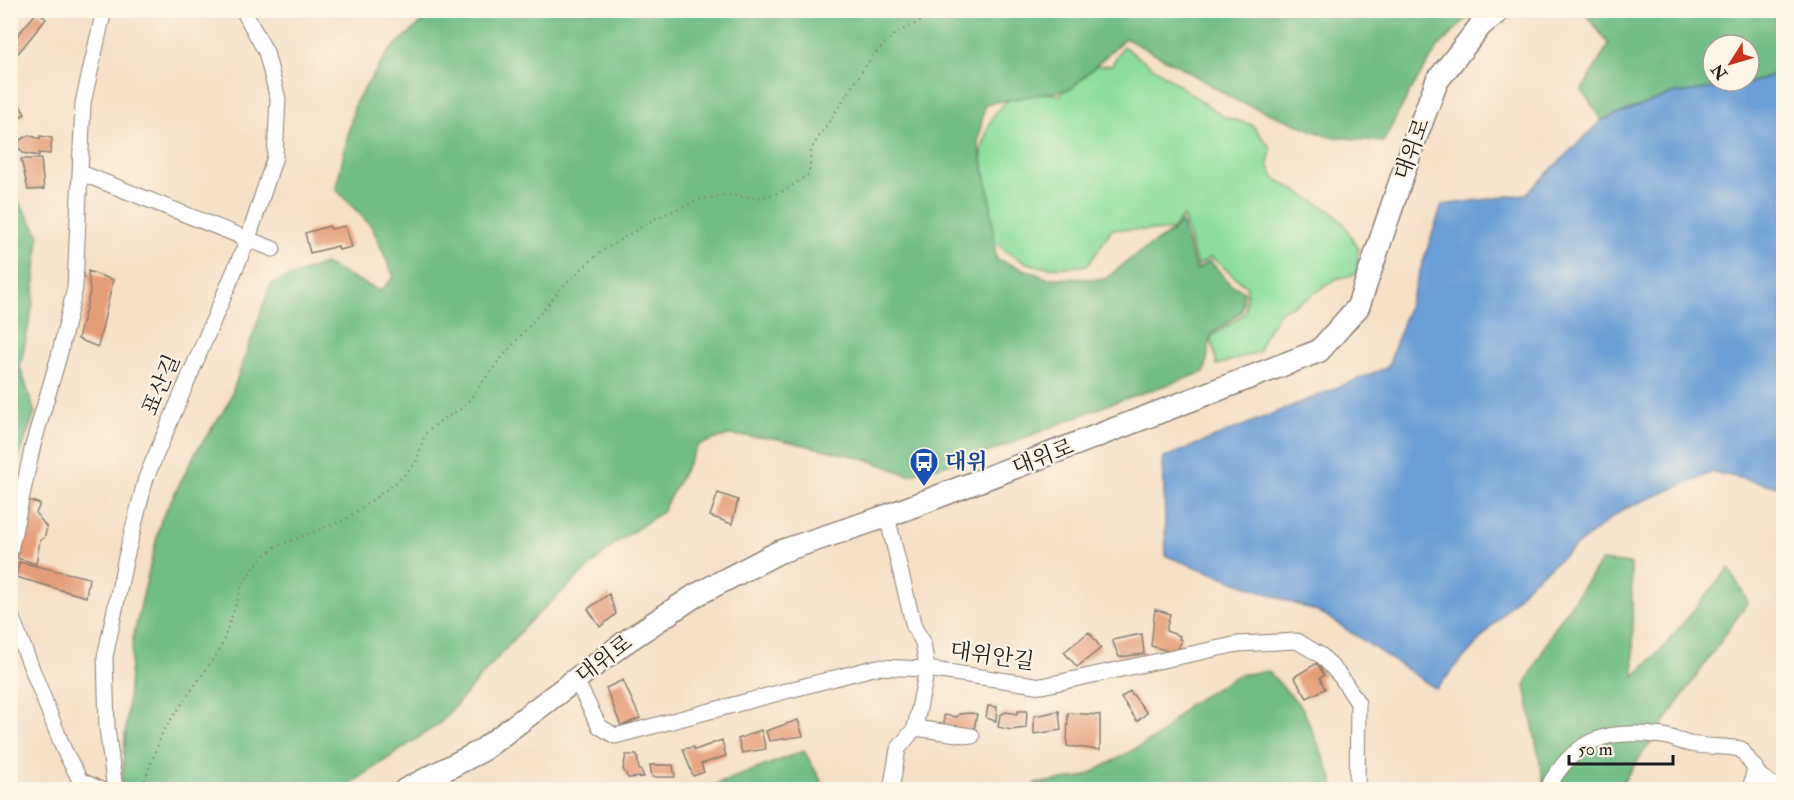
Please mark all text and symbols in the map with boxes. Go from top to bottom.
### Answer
north arrow [1701,33,1761,93]
text: N [1707,59,1733,84]
street label: 대위로 [1388,114,1436,184]
street label: 표산길 [136,350,186,420]
street label: 대위로 [1008,433,1078,481]
bus stop icon: 대위 [908,446,940,488]
place label: 대위 [945,448,988,476]
street label: 대위로 [570,629,638,689]
street label: 대위안길 [948,636,1036,676]
scale bar [1569,728,1672,766]
text: 50 m [1578,738,1613,761]

